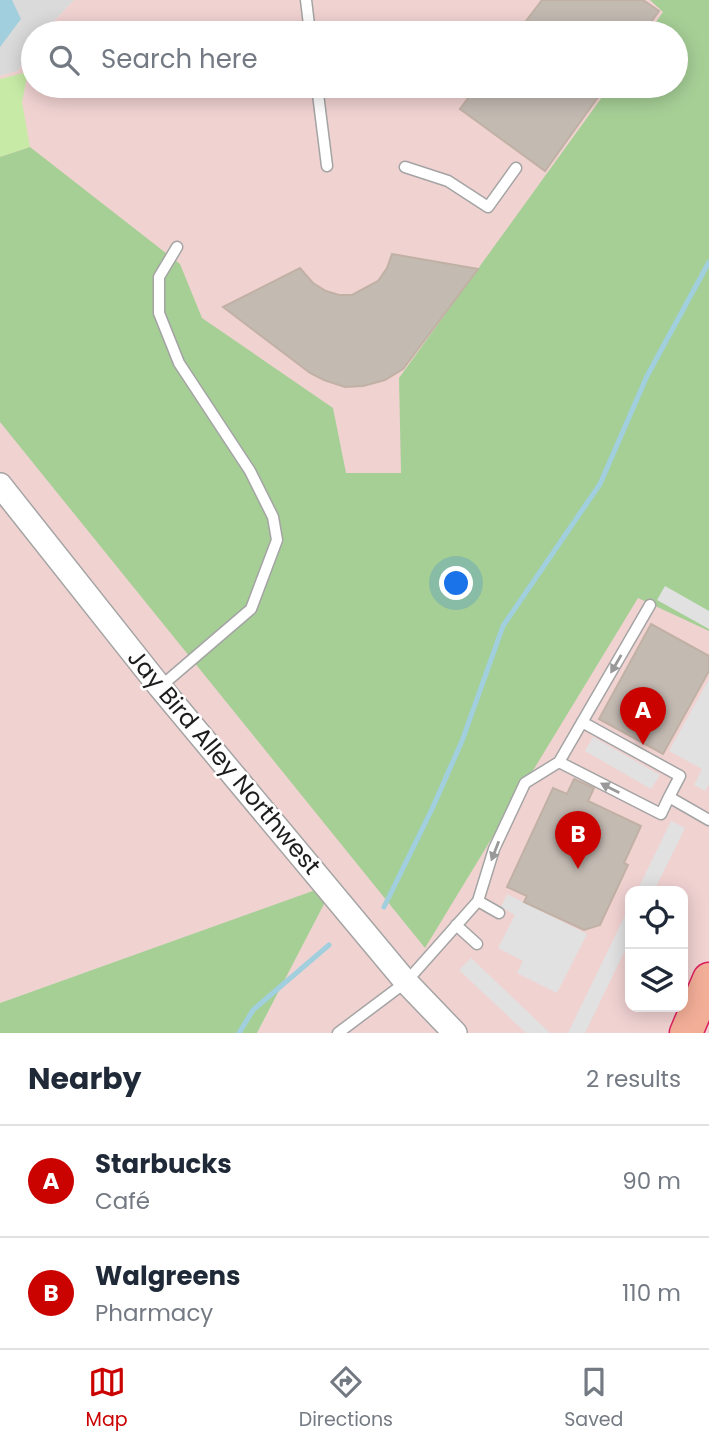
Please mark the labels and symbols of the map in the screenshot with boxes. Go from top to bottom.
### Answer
your location [439,566,473,600]
street label: Jay Bird Alley Northwest [120,642,329,881]
one-way arrow [610,654,622,673]
pin: A [620,687,666,745]
one-way arrow [600,782,620,794]
pin: B [555,811,601,869]
one-way arrow [489,840,500,861]

